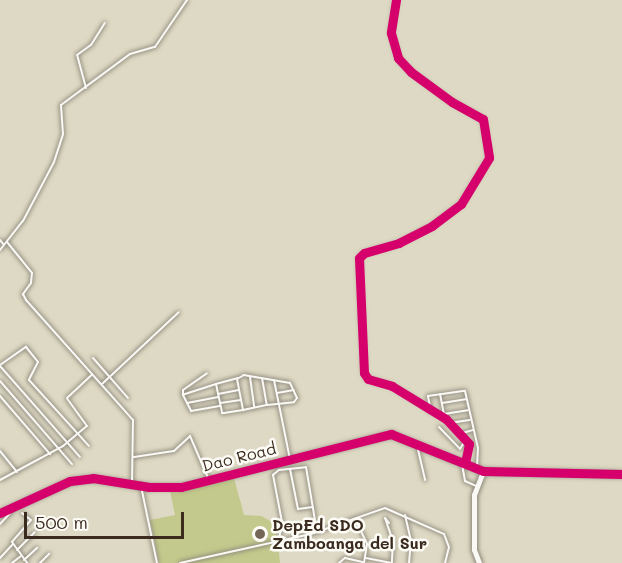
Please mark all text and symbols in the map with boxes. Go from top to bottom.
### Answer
street label: Dao Road [200,439,278,475]
scale bar [27,500,188,538]
text: 500 m [35,510,88,534]
place label: DepEd SDO Zamboanga del Sur [272,515,427,553]
marker: DepEd SDO Zamboanga del Sur [253,527,267,541]

